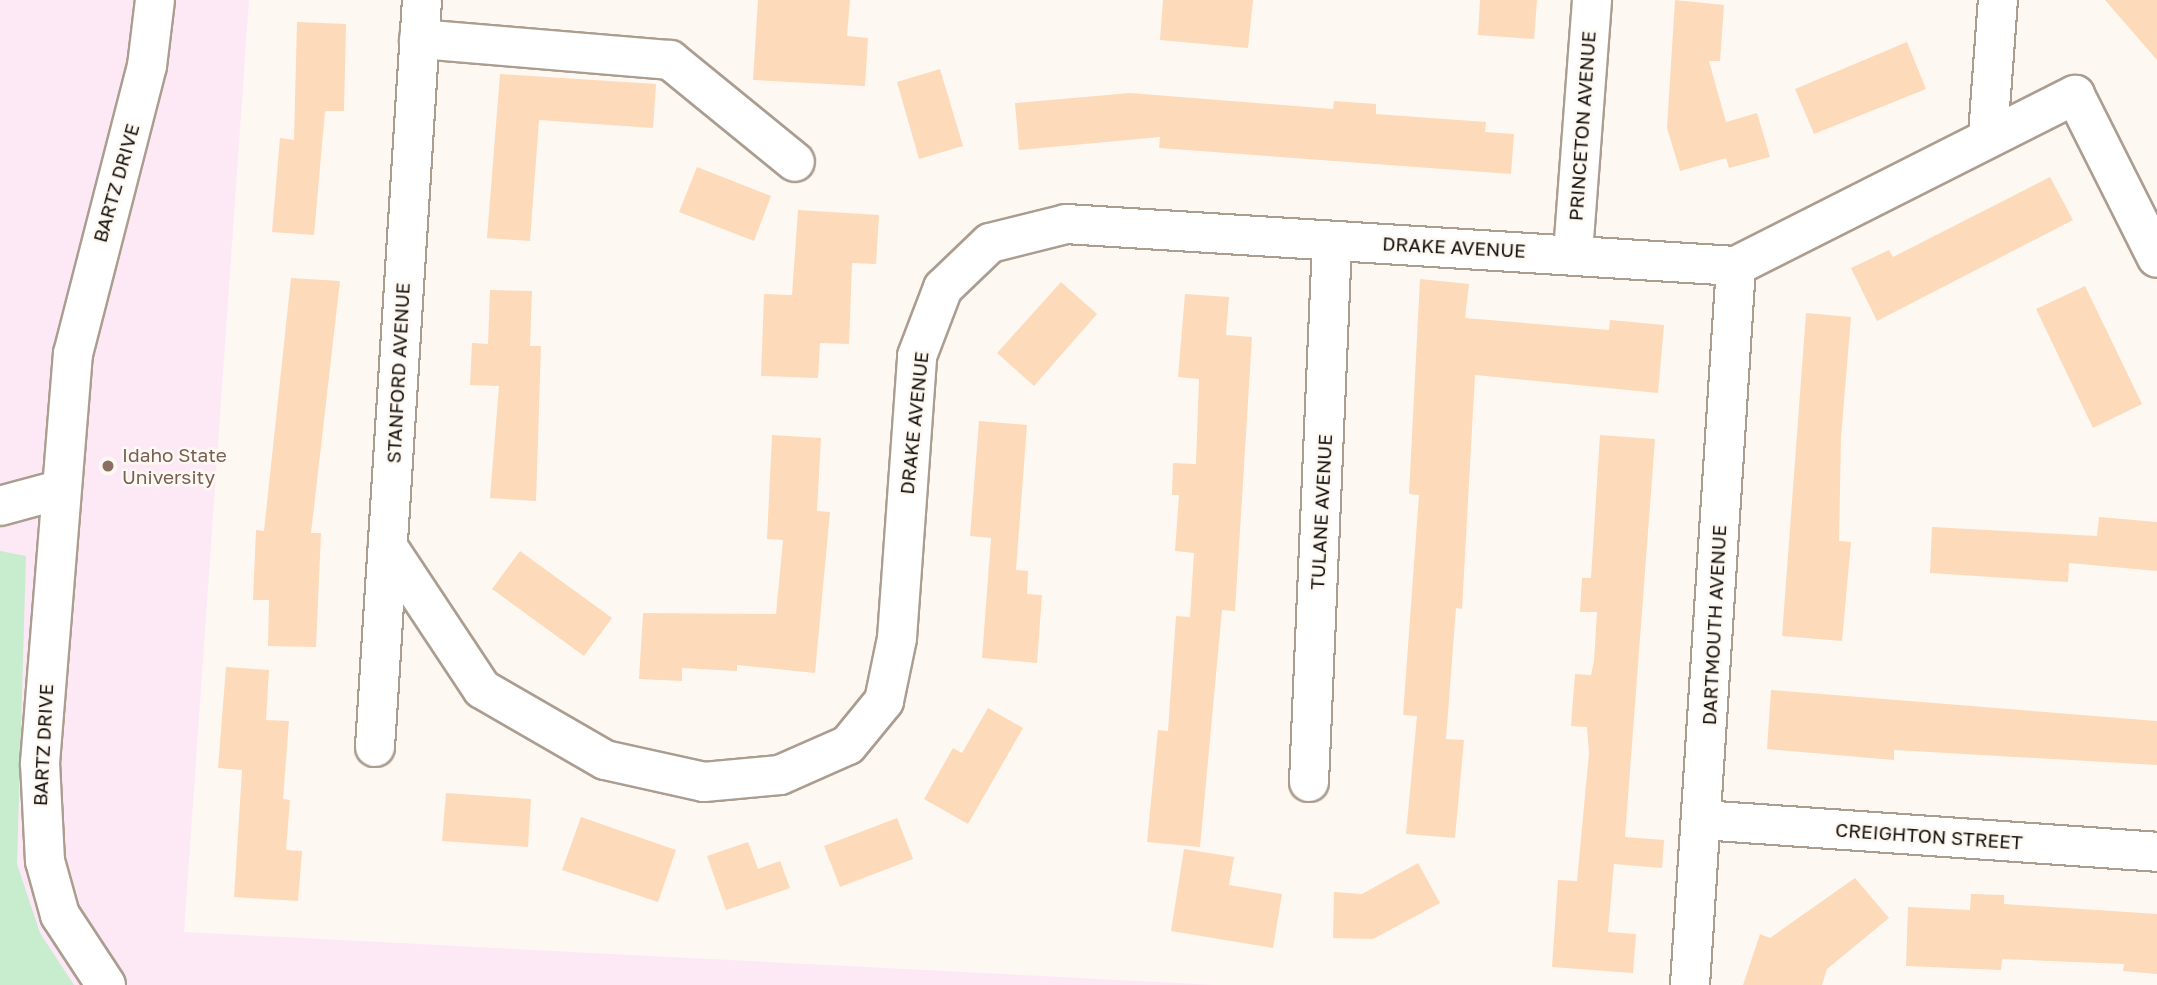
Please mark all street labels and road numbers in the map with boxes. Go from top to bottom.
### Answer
street label: PRINCETON AVENUE [1564,30,1600,222]
street label: BARTZ DRIVE [88,121,144,245]
street label: DRAKE AVENUE [1382,232,1526,262]
street label: STANFORD AVENUE [382,282,414,464]
street label: DRAKE AVENUE [895,350,933,496]
street label: TULANE AVENUE [1306,434,1336,590]
street label: DARTMOUTH AVENUE [1697,524,1731,726]
street label: BARTZ DRIVE [28,683,58,807]
street label: CREIGHTON STREET [1835,818,2023,854]

